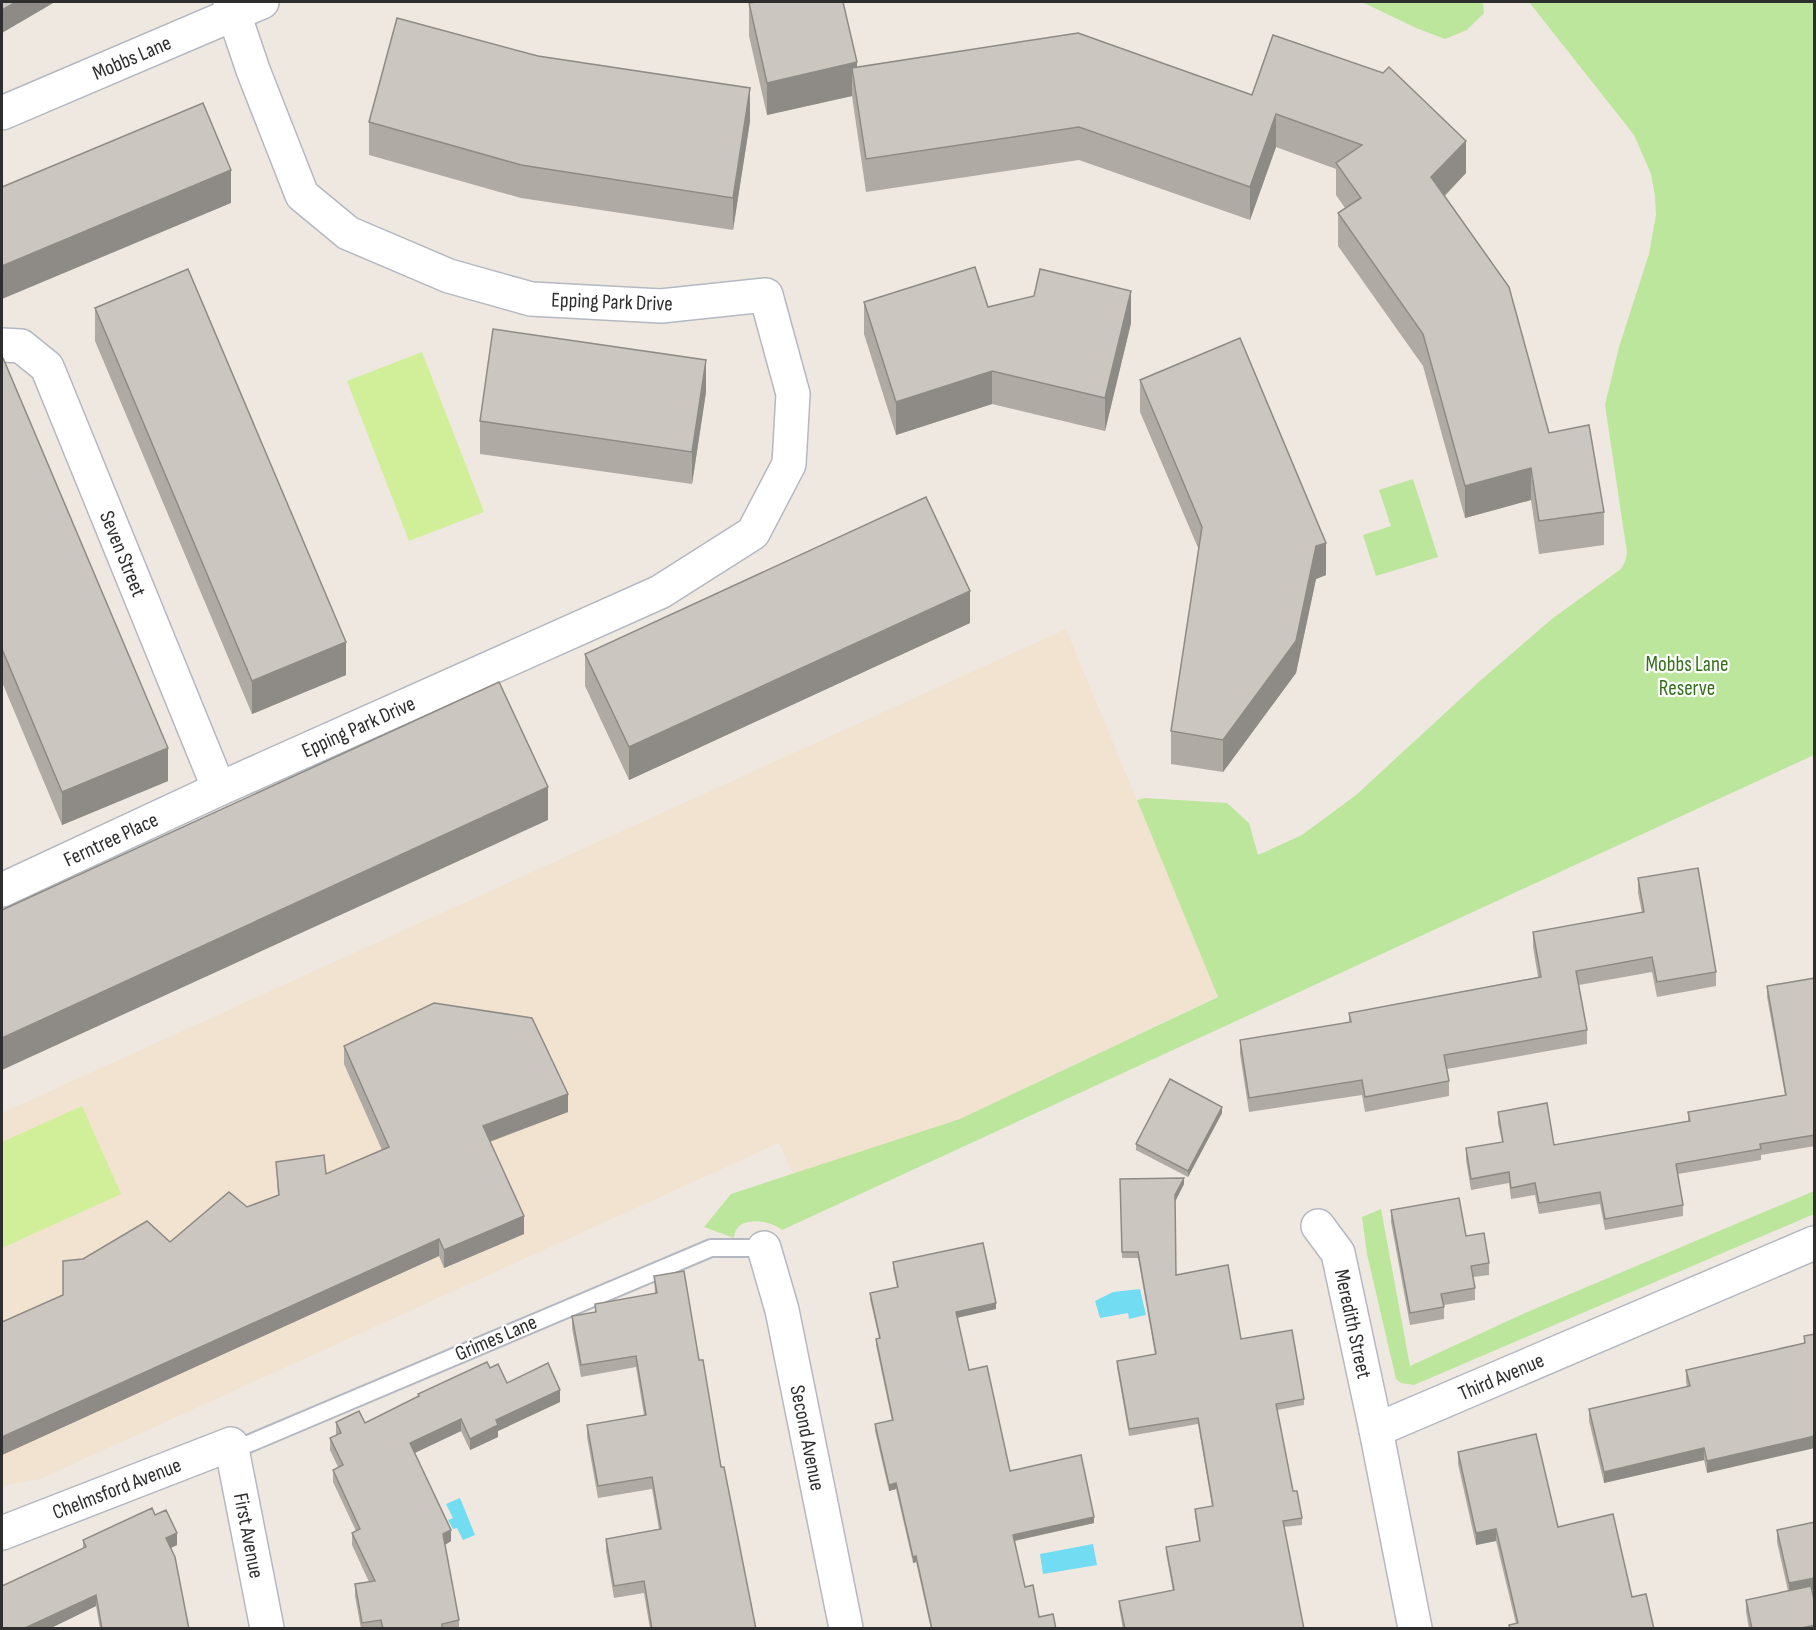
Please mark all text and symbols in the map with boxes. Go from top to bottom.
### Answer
street label: Mobbs Lane [89,30,175,85]
street label: Epping Park Drive [551,287,673,317]
street label: Seven Street [94,507,152,600]
park label: Mobbs Lane Reserve [1646,652,1728,701]
street label: Epping Park Drive [298,691,419,763]
street label: Ferntree Place [60,807,162,872]
street label: Meredith Street [1329,1267,1377,1381]
street label: Grimes Lane [451,1310,541,1366]
street label: Third Avenue [1455,1347,1548,1406]
street label: Second Avenue [785,1383,831,1493]
street label: Chelmsford Avenue [49,1452,185,1525]
street label: First Avenue [228,1491,269,1580]

